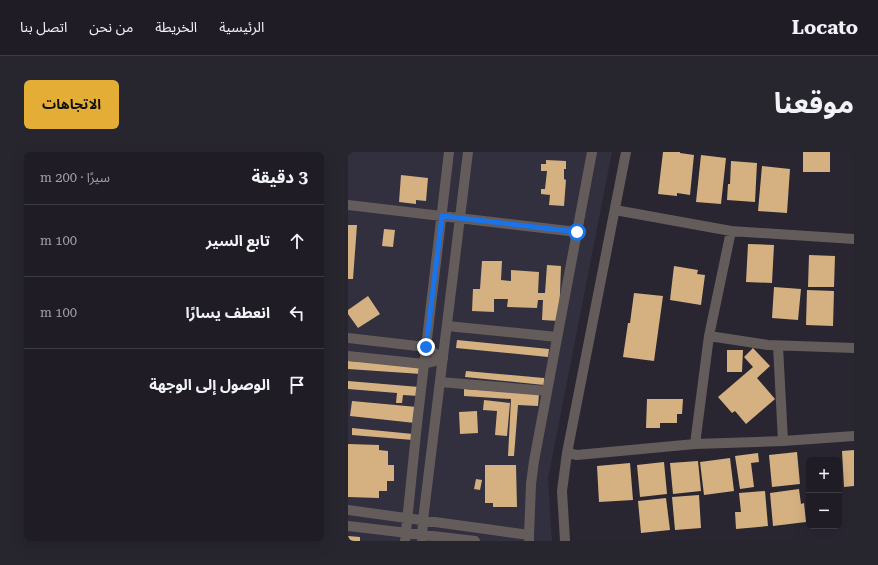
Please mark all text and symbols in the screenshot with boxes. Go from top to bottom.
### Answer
text: Locato [792,16,858,39]
text: اتصل بنا [20,19,67,35]
text: من نحن [89,19,133,35]
text: الخريطة [155,19,197,35]
text: الرئيسية [219,19,264,35]
button: الاتجاهات [24,80,119,129]
text: موقعنا [774,87,854,120]
text: 3 دقيقة [251,167,308,187]
text: سيرًا · 200 m [40,170,110,185]
route start [568,223,586,241]
icon: ahead [286,230,308,252]
text: تابع السير [206,232,270,250]
text: 100 m [40,233,77,248]
icon: left [286,302,308,324]
text: انعطف يسارًا [186,304,270,322]
text: 100 m [40,305,77,320]
route end [417,338,435,356]
icon: arrive [286,374,308,396]
text: الوصول إلى الوجهة [149,376,270,394]
map controls [806,457,842,529]
button: + [806,457,842,493]
button: − [806,493,842,529]

